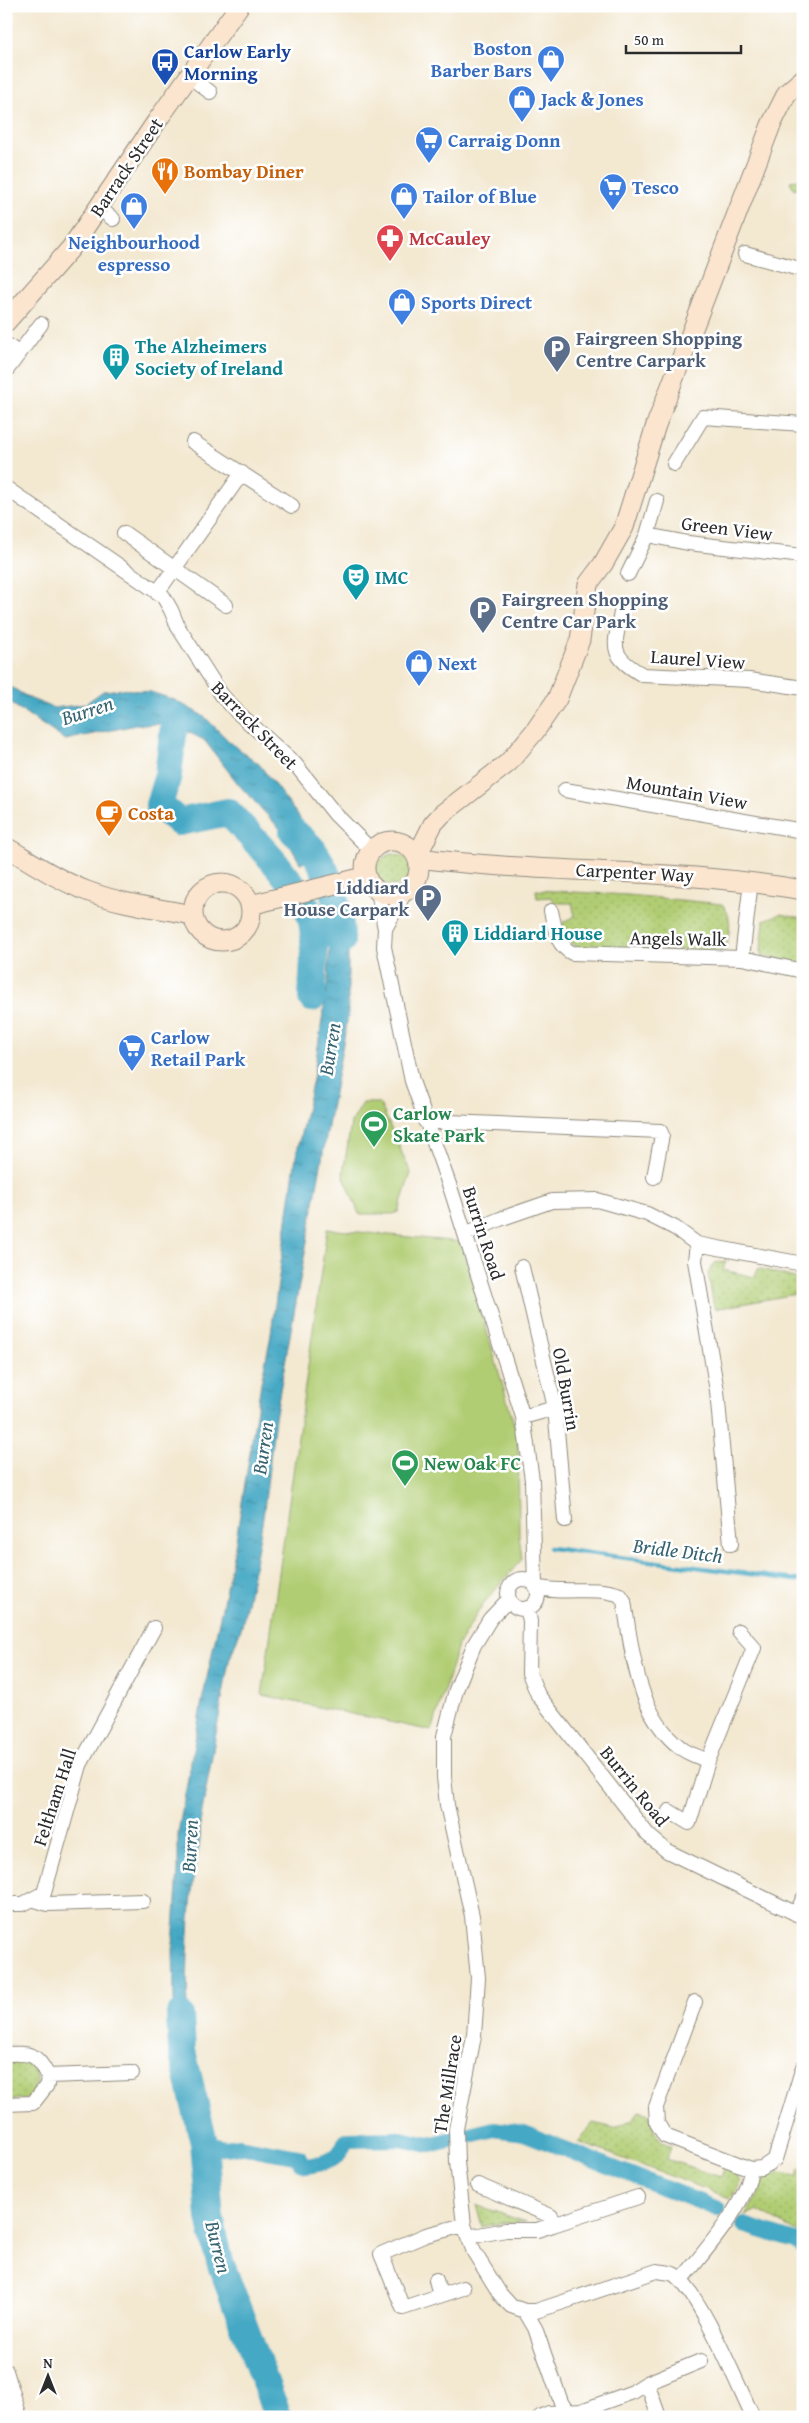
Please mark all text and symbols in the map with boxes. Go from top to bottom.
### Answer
scale bar [626,22,742,54]
text: 50 m [634,29,665,50]
place label: Boston Barber Bars [431,34,533,84]
place label: Carlow Early Morning [184,37,291,87]
shop icon: Boston Barber Bars [536,44,566,83]
bus stop icon: Carlow Early Morning [150,47,180,86]
shop icon: Jack & Jones [507,84,537,123]
place label: Jack & Jones [538,85,644,113]
street label: Barrack Street [82,112,170,222]
supermarket icon: Carraig Donn [414,125,444,164]
place label: Carraig Donn [448,126,561,154]
restaurant icon: Bombay Diner [150,156,180,195]
place label: Bombay Diner [184,157,304,185]
supermarket icon: Tesco [598,172,628,211]
place label: Tesco [632,173,679,201]
shop icon: Tailor of Blue [389,181,419,220]
place label: Tailor of Blue [423,182,537,210]
shop icon: Neighbourhood espresso [119,191,149,230]
pharmacy icon: McCauley [375,223,405,262]
place label: McCauley [409,224,491,252]
place label: Neighbourhood espresso [68,228,200,278]
shop icon: Sports Direct [387,287,417,326]
place label: Sports Direct [421,288,533,316]
place label: Fairgreen Shopping Centre Carpark [576,324,743,374]
place label: The Alzheimers Society of Ireland [135,332,283,382]
parking icon: Fairgreen Shopping Centre Carpark [542,334,572,373]
building icon: The Alzheimers Society of Ireland [101,342,131,381]
street label: Green View [680,509,775,548]
theatre icon: IMC [341,562,371,601]
place label: IMC [375,563,409,591]
place label: Fairgreen Shopping Centre Car Park [502,585,669,635]
parking icon: Fairgreen Shopping Centre Car Park [468,595,498,634]
street label: Laurel View [650,642,747,676]
shop icon: Next [404,648,434,687]
place label: Next [438,649,478,677]
street label: Barrack Street [205,674,305,776]
water label: Burren [56,688,117,732]
street label: Mountain View [624,768,750,816]
cafe icon: Costa [94,798,124,837]
place label: Costa [128,799,174,827]
street label: Carpenter Way [575,855,695,889]
place label: Liddiard House Carpark [284,873,409,923]
parking icon: Liddiard House Carpark [413,883,443,922]
building icon: Liddiard House [440,918,470,957]
place label: Liddiard House [474,919,603,947]
street label: Angels Walk [629,923,727,953]
water label: Burren [310,1021,347,1078]
place label: Carlow Retail Park [151,1023,246,1073]
supermarket icon: Carlow Retail Park [117,1033,147,1072]
place label: Carlow Skate Park [393,1099,485,1149]
sports icon: Carlow Skate Park [359,1109,389,1148]
street label: Burrin Road [456,1183,513,1284]
street label: Old Burrin [546,1345,588,1433]
water label: Burren [244,1420,280,1477]
sports icon: New Oak FC [390,1448,420,1487]
place label: New Oak FC [424,1449,521,1477]
water label: Bridle Ditch [631,1530,724,1570]
street label: Burrin Road [594,1740,677,1833]
street label: Feltham Hall [25,1745,83,1849]
water label: Burren [173,1819,205,1874]
street label: The Millrace [425,2032,469,2136]
water label: Burren [198,2217,239,2276]
north arrow [22,2350,72,2400]
text: N [43,2353,53,2373]

